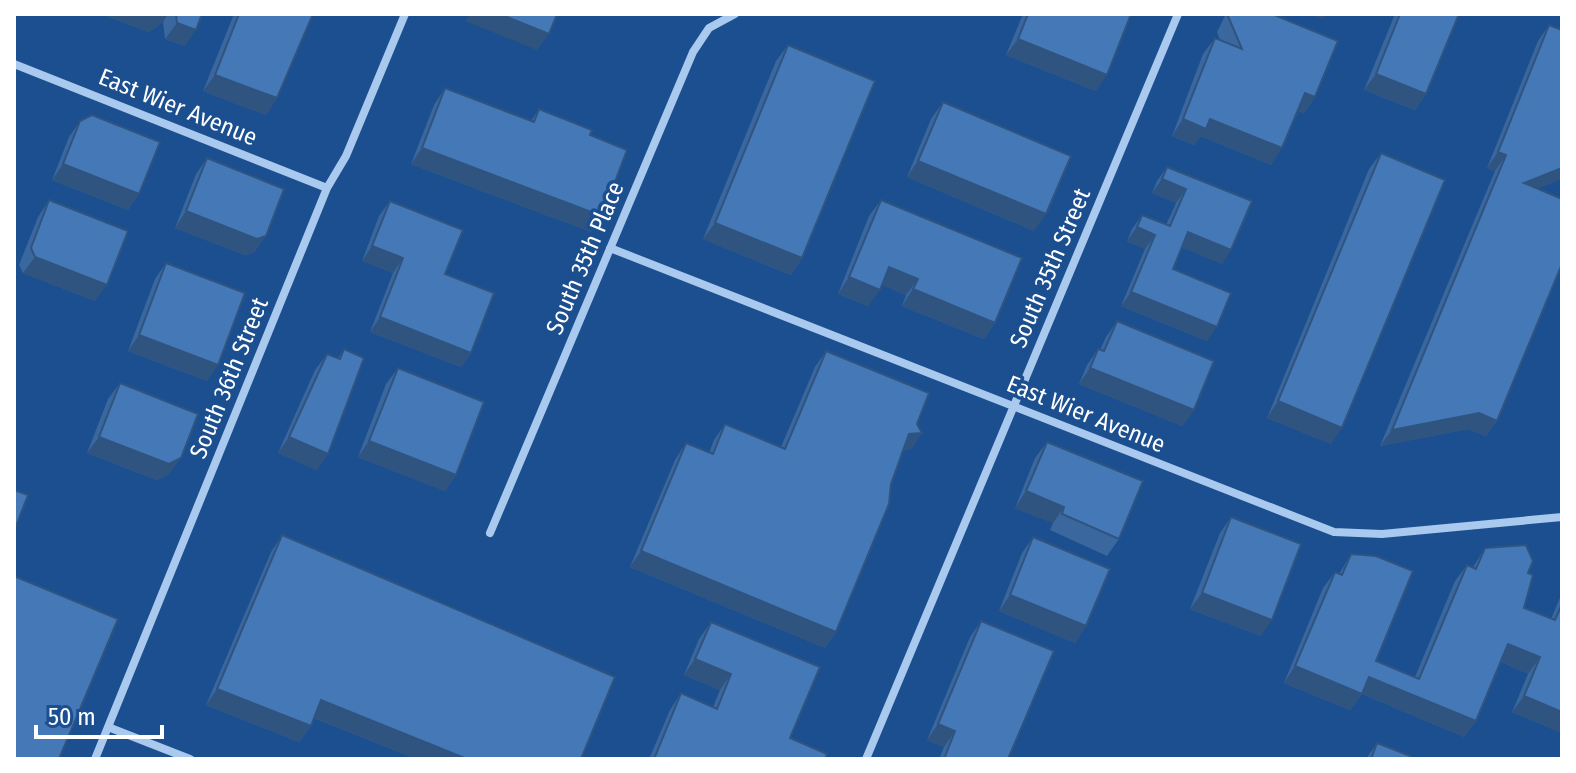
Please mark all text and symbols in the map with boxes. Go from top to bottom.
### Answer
street label: East Wier Avenue [95,62,261,152]
street label: South 35th Place [540,178,630,338]
street label: South 35th Street [1004,184,1096,352]
street label: South 36th Street [184,293,274,463]
street label: East Wier Avenue [1003,369,1169,459]
scale bar [36,689,162,739]
text: 50 m [48,703,96,731]

